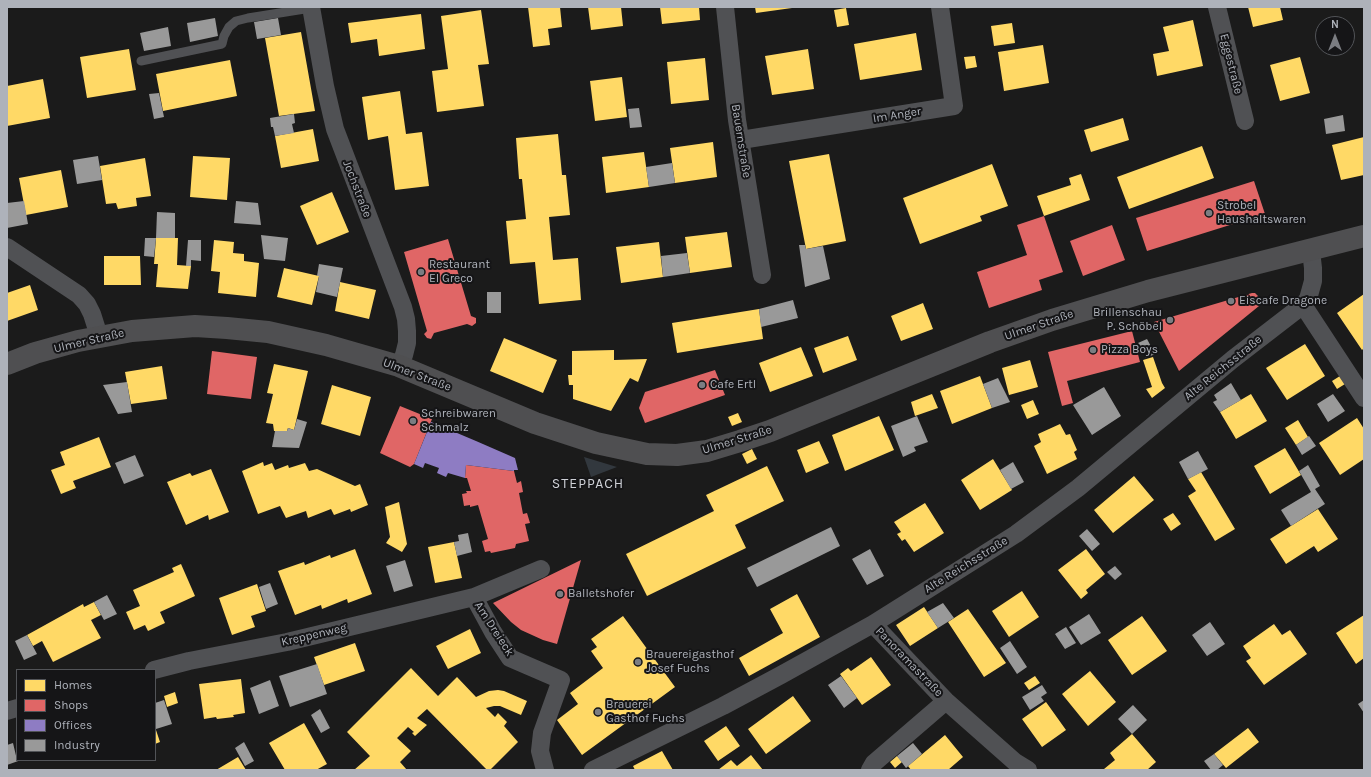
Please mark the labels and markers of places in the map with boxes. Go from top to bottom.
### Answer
place label: Strobel Haushaltswaren [1217,199,1306,227]
marker: Strobel Haushaltswaren [1204,208,1214,218]
place label: Restaurant El Greco [429,258,490,286]
marker: Restaurant El Greco [416,267,426,277]
place label: Eiscafe Dragone [1239,294,1327,308]
marker: Eiscafe Dragone [1226,296,1236,306]
place label: Brillenschau P. Schöbel [1093,306,1162,334]
marker: Brillenschau P. Schöbel [1165,315,1175,325]
place label: Pizza Boys [1101,343,1158,357]
marker: Pizza Boys [1088,345,1098,355]
place label: Cafe Ertl [710,378,756,392]
marker: Cafe Ertl [697,380,707,390]
place label: Schreibwaren Schmalz [421,407,496,435]
marker: Schreibwaren Schmalz [408,416,418,426]
place label: Balletshofer [568,587,634,601]
marker: Balletshofer [555,589,565,599]
place label: Brauereigasthof Josef Fuchs [646,648,734,676]
marker: Brauereigasthof Josef Fuchs [633,657,643,667]
place label: Brauerei Gasthof Fuchs [606,698,685,726]
marker: Brauerei Gasthof Fuchs [593,707,603,717]

